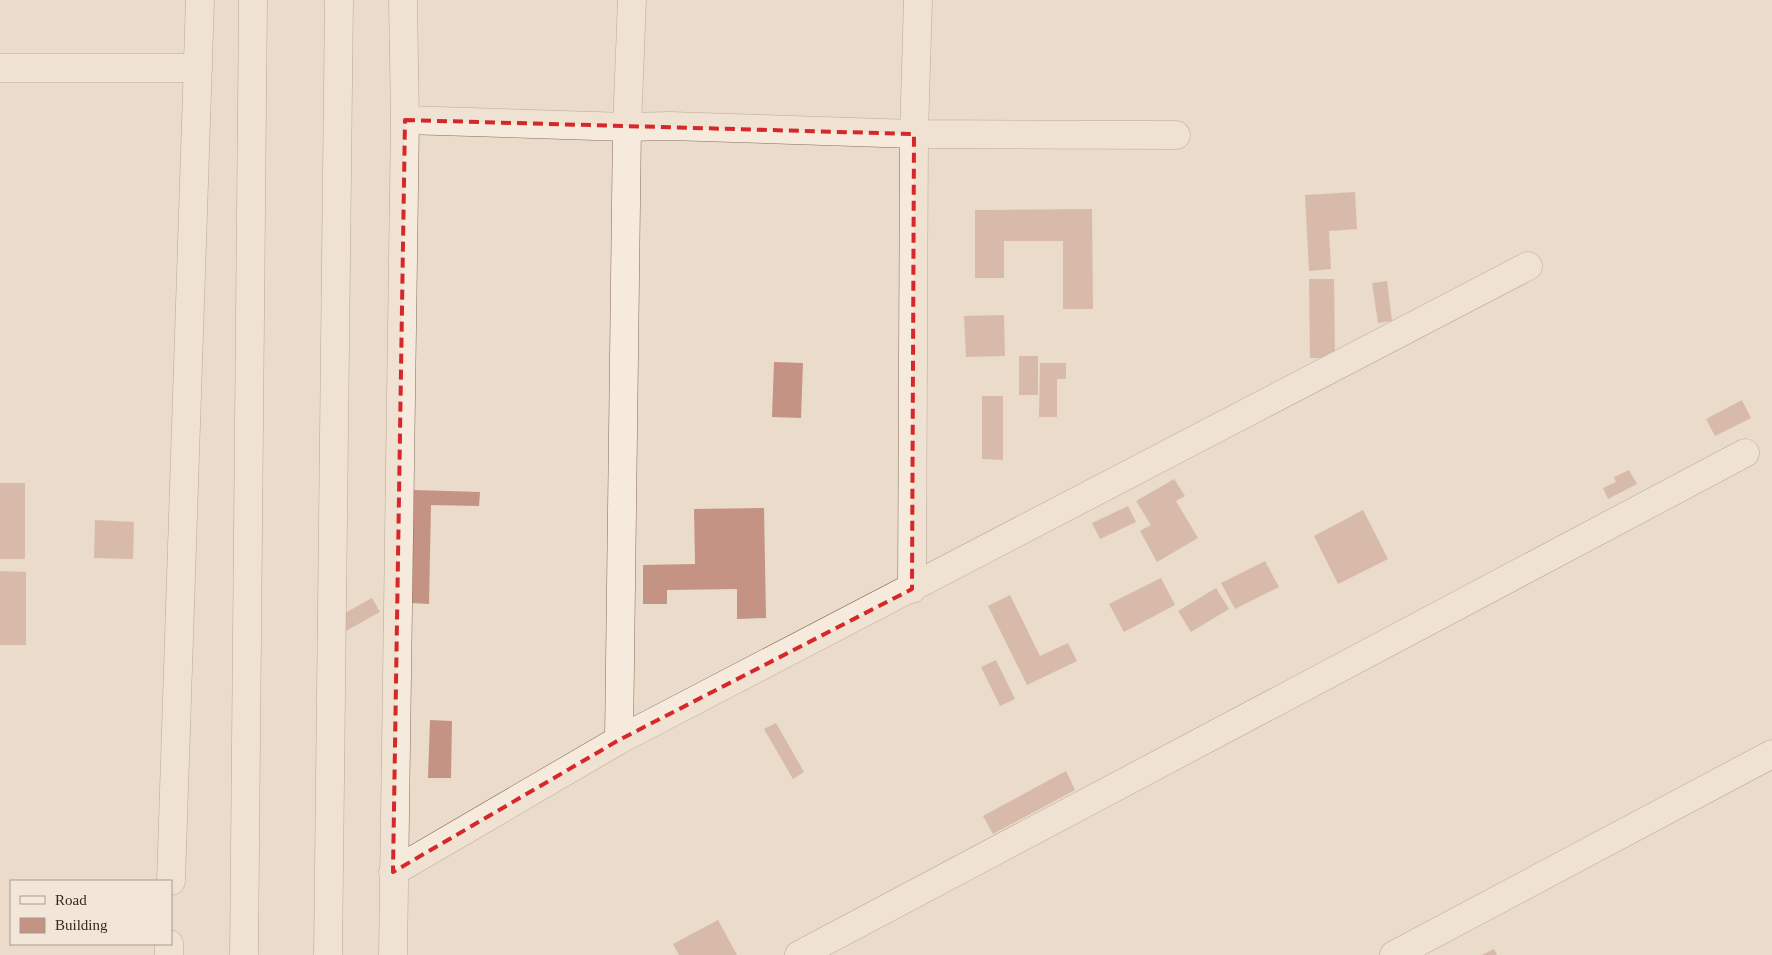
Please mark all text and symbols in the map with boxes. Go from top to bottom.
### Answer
legend [10,880,172,945]
text: Road [55,892,87,908]
text: Building [55,917,108,933]

